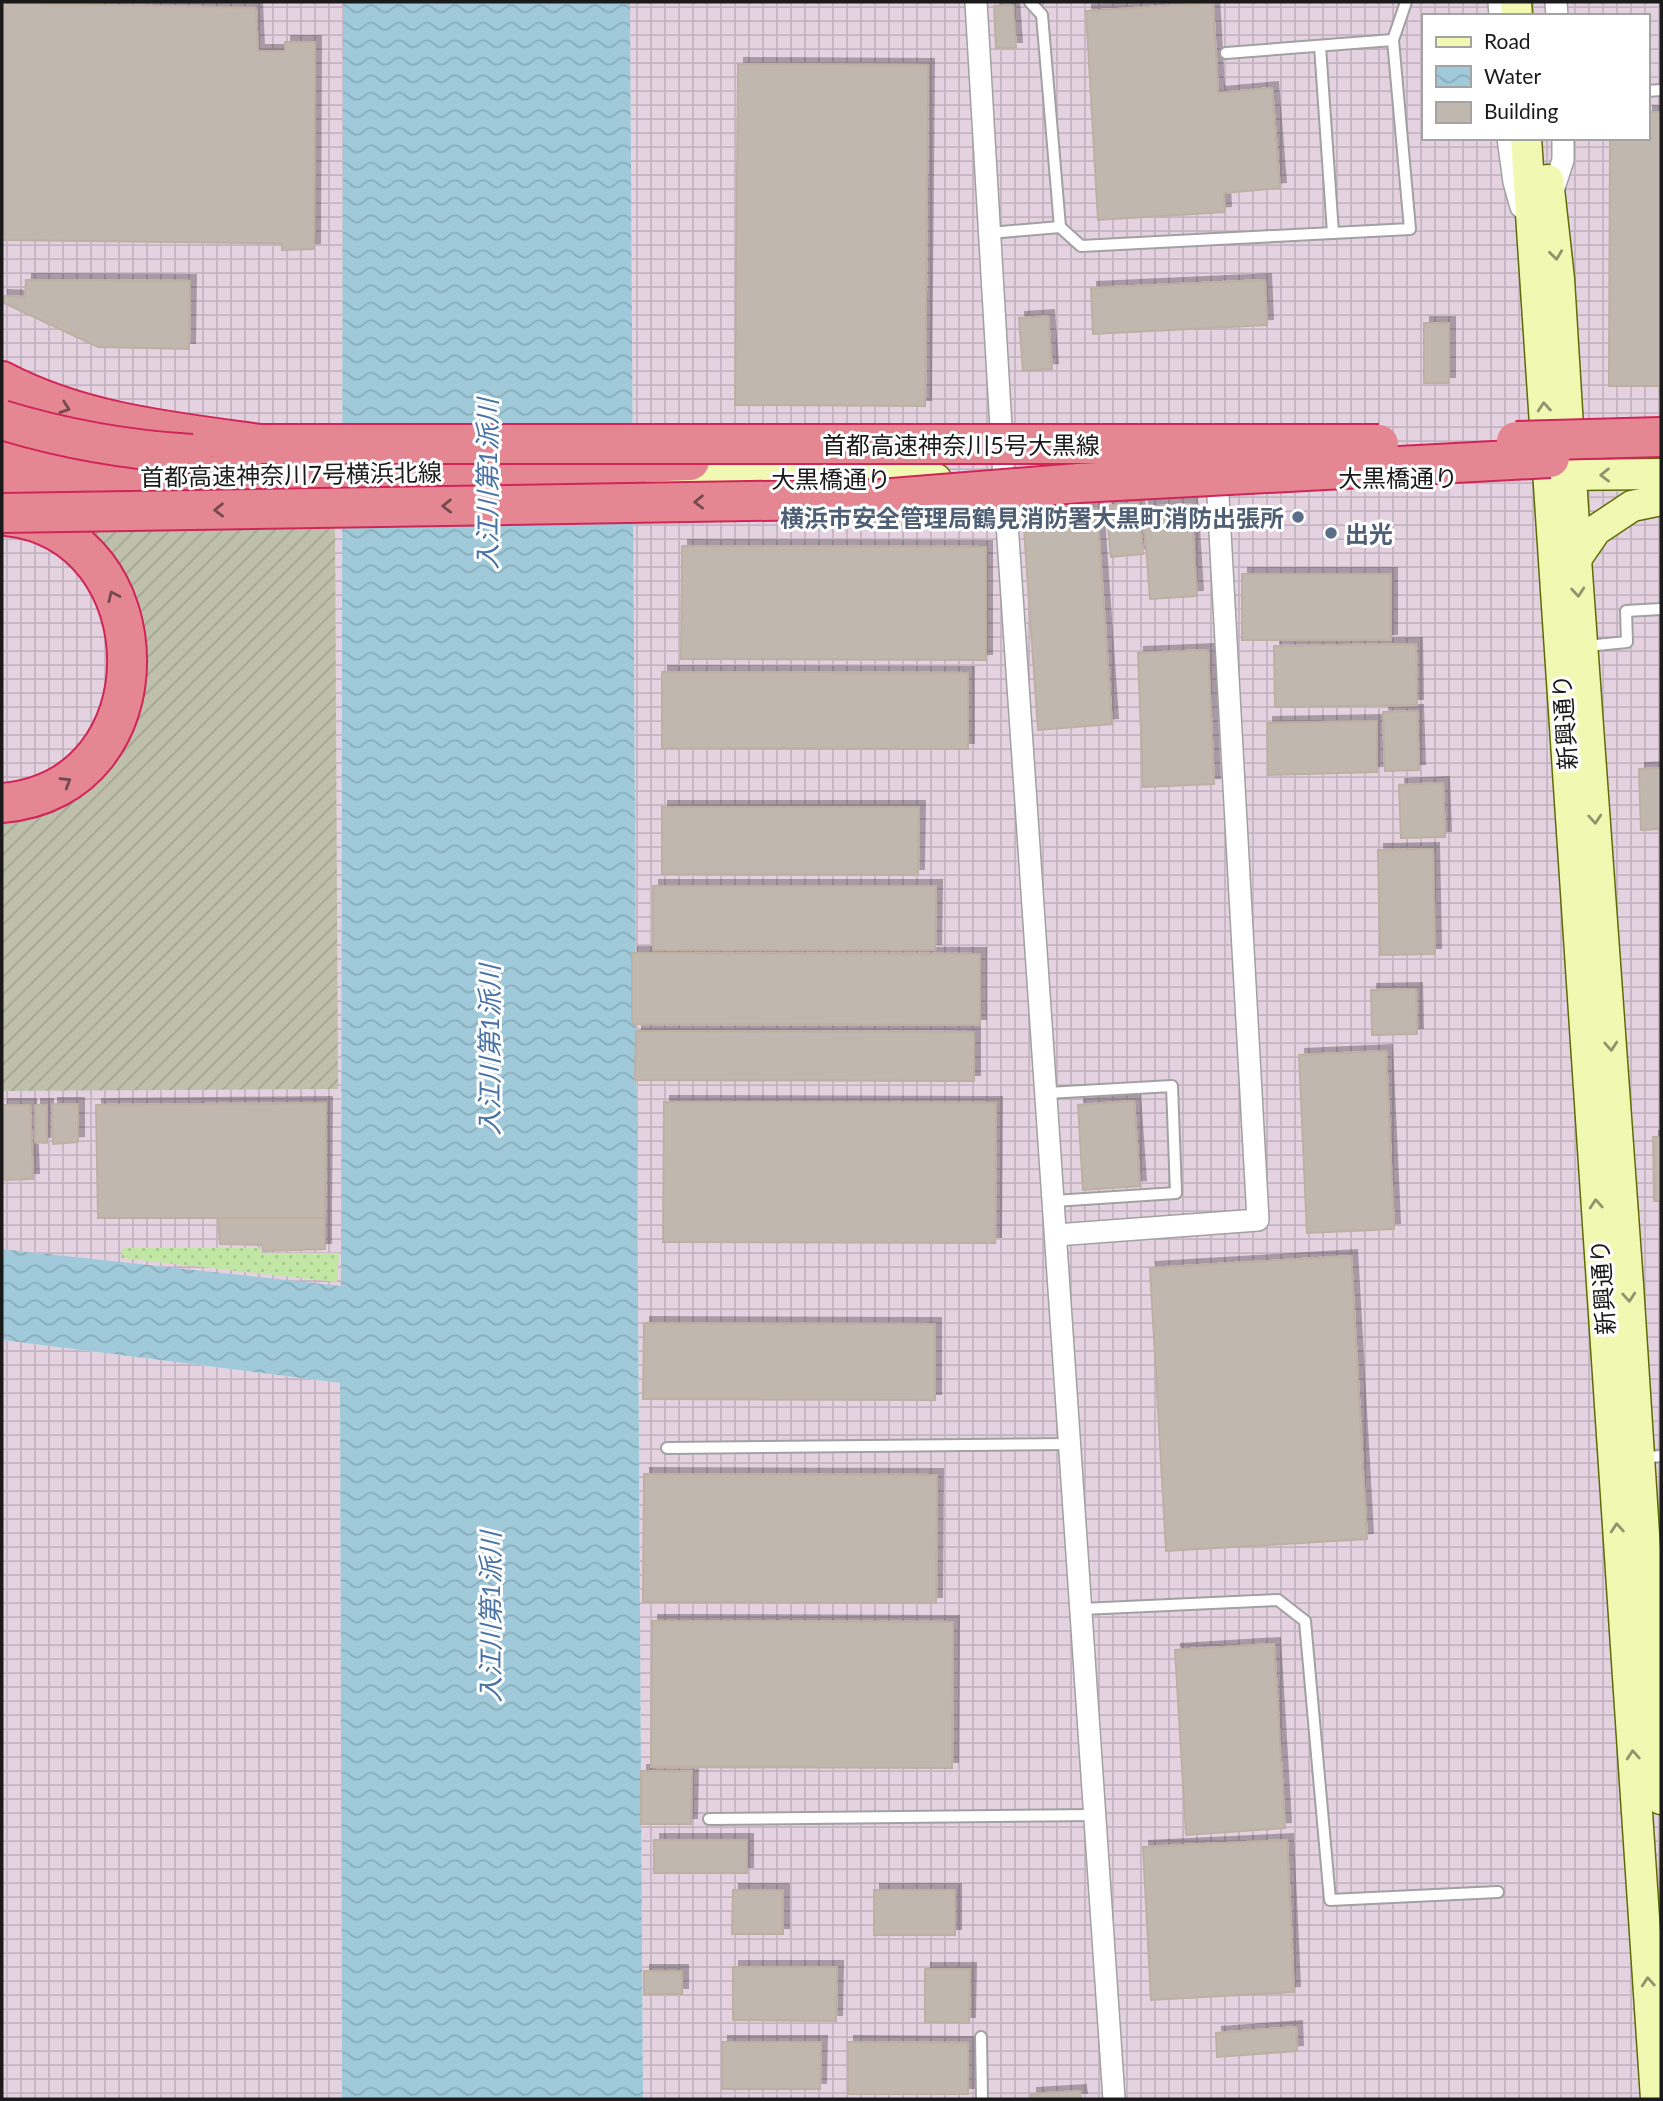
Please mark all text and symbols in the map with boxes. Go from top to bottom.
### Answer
legend [1422,14,1649,140]
text: Road [1484,28,1531,53]
text: Water [1484,63,1541,88]
text: Building [1484,98,1559,123]
one-way arrow [1549,249,1564,261]
water label: 入江川第1派川 [471,395,503,570]
one-way arrow [58,400,70,414]
one-way arrow [1537,401,1552,412]
street label: 首都高速神奈川5号大黒線 [822,430,1100,459]
street label: 首都高速神奈川7号横浜北線 [140,457,442,491]
street label: 大黒橋通り [1338,463,1458,492]
street label: 大黒橋通り [771,464,891,493]
one-way arrow [1599,467,1609,483]
one-way arrow [693,494,704,510]
one-way arrow [441,498,452,514]
one-way arrow [214,502,225,517]
place label: 横浜市安全管理局鶴見消防署大黒町消防出張所 [780,503,1284,532]
marker: 横浜市安全管理局鶴見消防署大黒町消防出張所 [1290,509,1306,525]
place label: 出光 [1345,519,1393,548]
marker: 出光 [1323,525,1339,541]
one-way arrow [1570,587,1585,598]
one-way arrow [107,591,121,603]
street label: 新興通り [1546,673,1582,771]
one-way arrow [58,777,71,790]
one-way arrow [1587,814,1602,825]
water label: 入江川第1派川 [473,961,505,1136]
one-way arrow [1603,1041,1618,1052]
one-way arrow [1589,1198,1604,1209]
street label: 新興通り [1584,1238,1620,1336]
one-way arrow [1621,1292,1636,1303]
one-way arrow [1610,1523,1625,1534]
water label: 入江川第1派川 [474,1528,506,1703]
one-way arrow [1626,1750,1641,1761]
one-way arrow [1641,1976,1656,1987]

